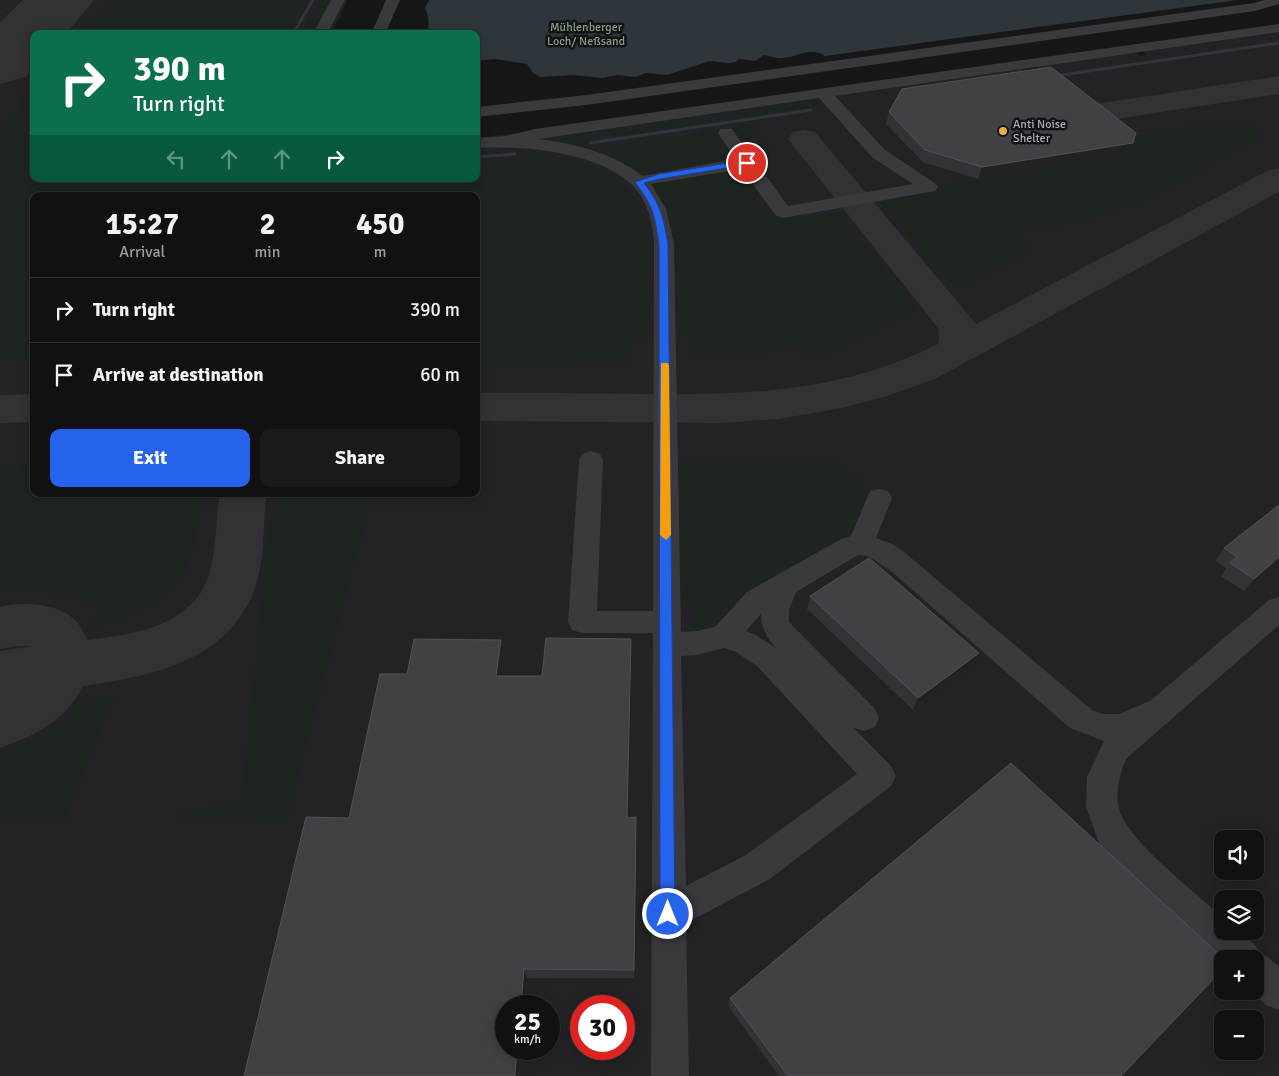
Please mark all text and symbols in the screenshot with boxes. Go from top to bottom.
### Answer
park label: Mühlenberger Loch/ Neßsand [547,20,625,49]
text: 390 m [133,47,226,90]
icon: right [50,50,115,115]
text: Turn right [133,90,225,117]
place label: Anti Noise Shelter [1013,117,1066,146]
marker: Anti Noise Shelter [997,125,1009,137]
pin [726,142,768,184]
icon: left [162,145,190,173]
icon: ahead [215,145,243,173]
icon: ahead [268,145,296,173]
icon: right [321,145,349,173]
icon: arrive [733,149,761,177]
text: 15:27 [105,206,179,243]
text: 2 [259,206,276,243]
text: 450 [356,206,404,243]
text: Arrival [119,242,165,262]
text: min [255,242,280,262]
text: m [374,242,387,262]
icon: right [50,296,78,324]
text: Turn right [93,298,175,322]
text: 390 m [410,298,460,322]
icon: arrive [50,361,78,389]
text: Arrive at destination [93,363,264,387]
text: 60 m [420,363,460,387]
button: Exit [50,429,250,487]
button: Share [260,429,460,487]
map controls [1214,830,1264,1060]
button: sound [1214,830,1264,880]
position arrow [641,887,693,939]
button: layers [1214,890,1264,940]
button: + [1214,950,1264,1000]
speed limit sign: 30 [570,995,635,1060]
text: 25 [514,1006,541,1037]
button: − [1214,1010,1264,1060]
text: km/h [514,1032,541,1047]

